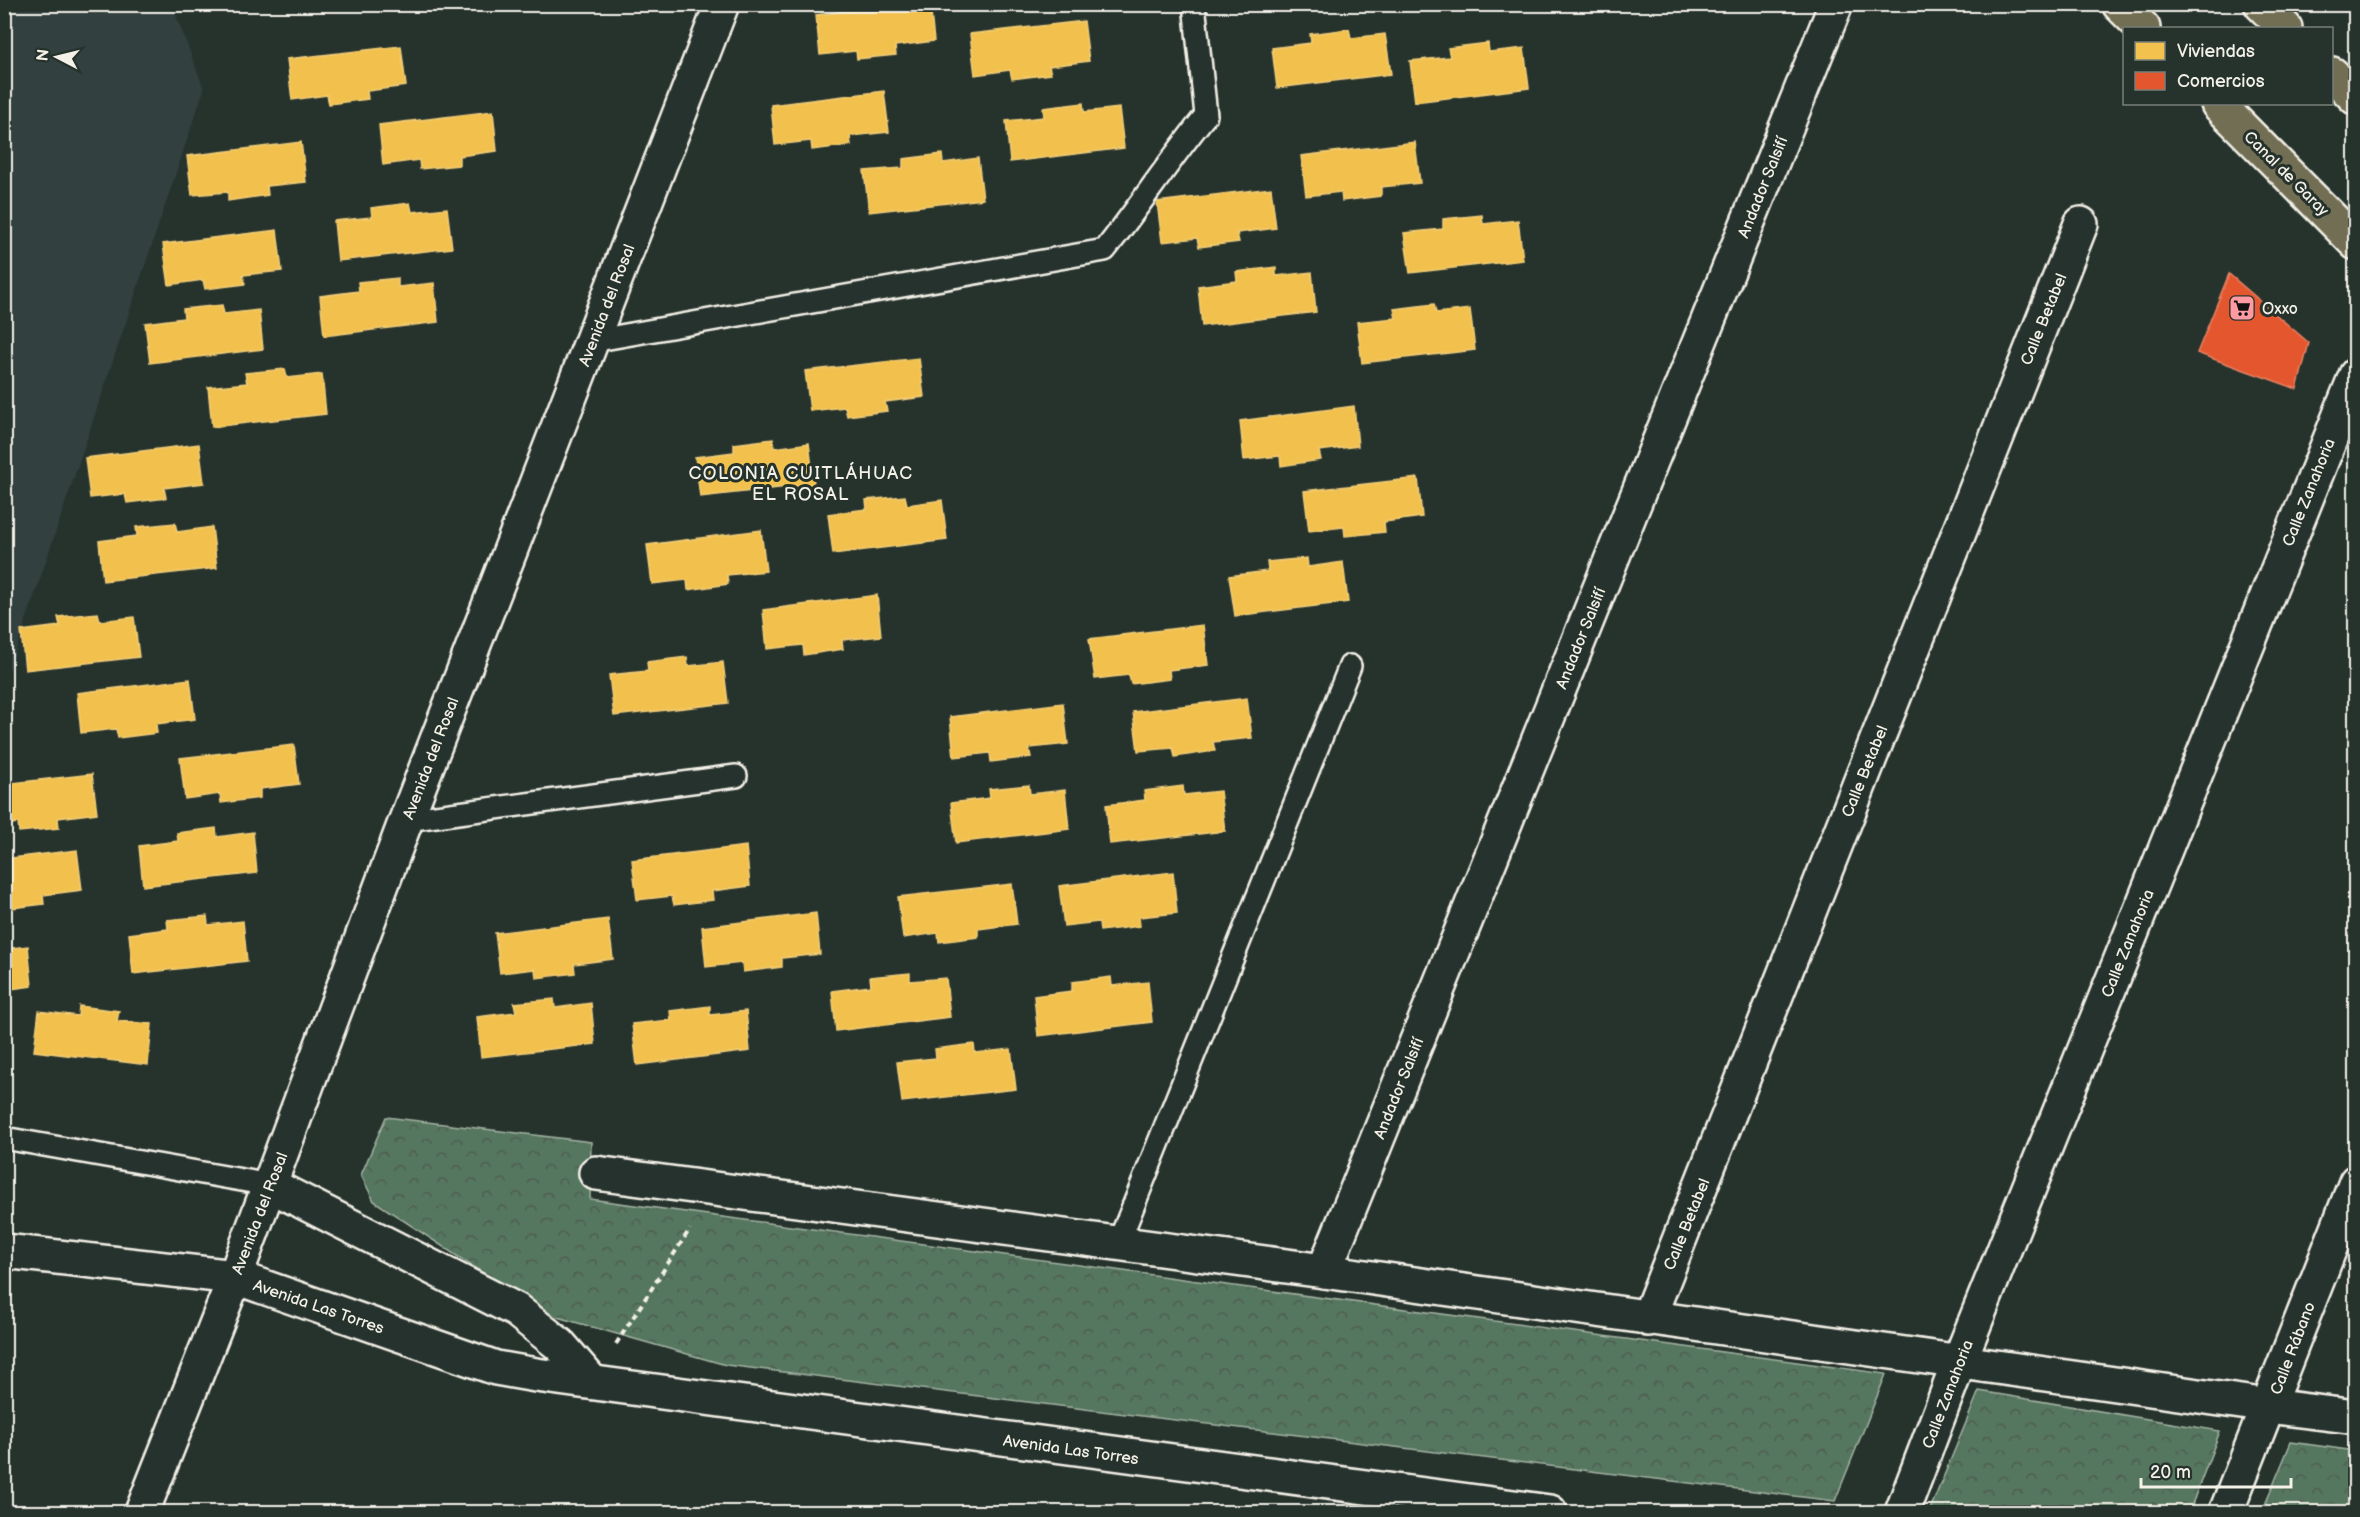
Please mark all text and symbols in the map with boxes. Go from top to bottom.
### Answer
north arrow [27,27,87,87]
legend [2123,27,2333,105]
text: Viviendas [2177,41,2255,62]
text: N [33,48,54,62]
text: Comercios [2177,71,2265,92]
street label: Canal de Garay [2240,128,2333,221]
street label: Andador Salsifí [1734,134,1792,241]
street label: Avenida del Rosal [575,242,639,369]
street label: Calle Betabel [2017,271,2071,368]
supermarket icon: Oxxo [2227,293,2257,323]
place label: Oxxo [2262,300,2298,319]
street label: Calle Zanahoria [2279,436,2340,549]
district label: COLONIA CUITLÁHUAC EL ROSAL [688,461,914,505]
street label: Andador Salsifí [1552,585,1610,692]
street label: Avenida del Rosal [399,695,463,822]
street label: Calle Betabel [1838,723,1892,820]
street label: Calle Zanahoria [2098,887,2159,1000]
street label: Andador Salsifí [1370,1035,1428,1142]
street label: Avenida del Rosal [228,1150,292,1277]
street label: Calle Betabel [1660,1176,1714,1273]
street label: Avenida Las Torres [251,1276,386,1339]
street label: Calle Rábano [2267,1299,2320,1398]
street label: Calle Zanahoria [1919,1338,1978,1451]
street label: Avenida Las Torres [1002,1432,1140,1469]
scale bar [2141,1451,2291,1489]
text: 20 m [2150,1462,2191,1483]

